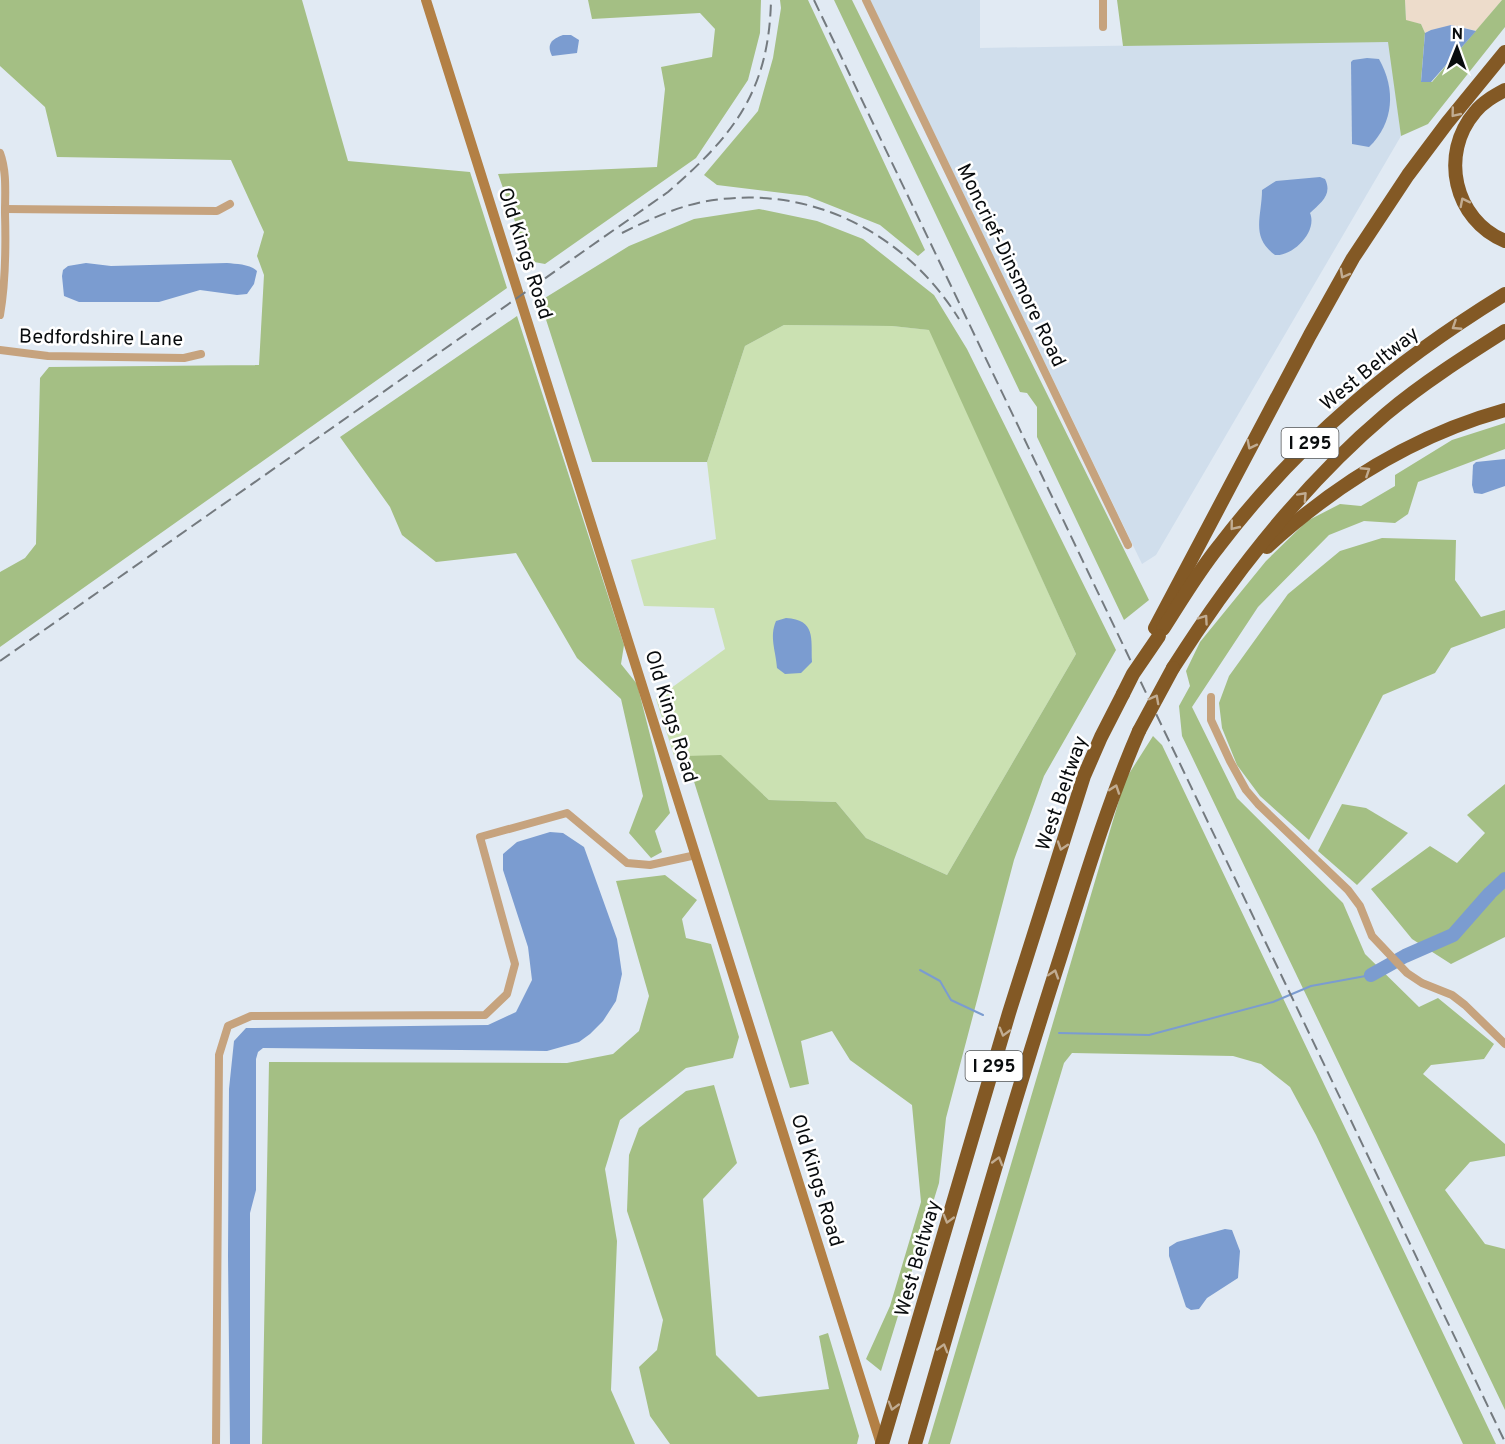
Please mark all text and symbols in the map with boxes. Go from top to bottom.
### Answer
north arrow [1427,18,1487,78]
text: N [1451,25,1463,45]
one-way arrow [1451,107,1462,118]
street label: Moncrief-Dinsmore Road [950,160,1071,372]
street label: Old Kings Road [491,184,558,323]
one-way arrow [1459,197,1471,208]
one-way arrow [1340,268,1351,278]
one-way arrow [1451,318,1462,329]
street label: West Beltway [1315,322,1425,417]
street label: Bedfordshire Lane [19,325,183,353]
road number: I 295 [1282,428,1338,458]
one-way arrow [1247,439,1259,450]
one-way arrow [1360,466,1370,478]
one-way arrow [1295,492,1306,503]
one-way arrow [1231,519,1242,530]
one-way arrow [1197,615,1208,626]
street label: Old Kings Road [638,647,703,786]
one-way arrow [1148,695,1159,706]
street label: West Beltway [1031,733,1095,855]
one-way arrow [1108,784,1120,794]
one-way arrow [1057,840,1069,851]
one-way arrow [1047,969,1060,980]
one-way arrow [999,1026,1011,1037]
road number: I 295 [966,1051,1022,1081]
street label: Old Kings Road [784,1111,849,1250]
one-way arrow [991,1156,1003,1166]
street label: West Beltway [890,1197,948,1320]
one-way arrow [943,1213,955,1224]
one-way arrow [936,1343,948,1354]
one-way arrow [888,1400,900,1411]

